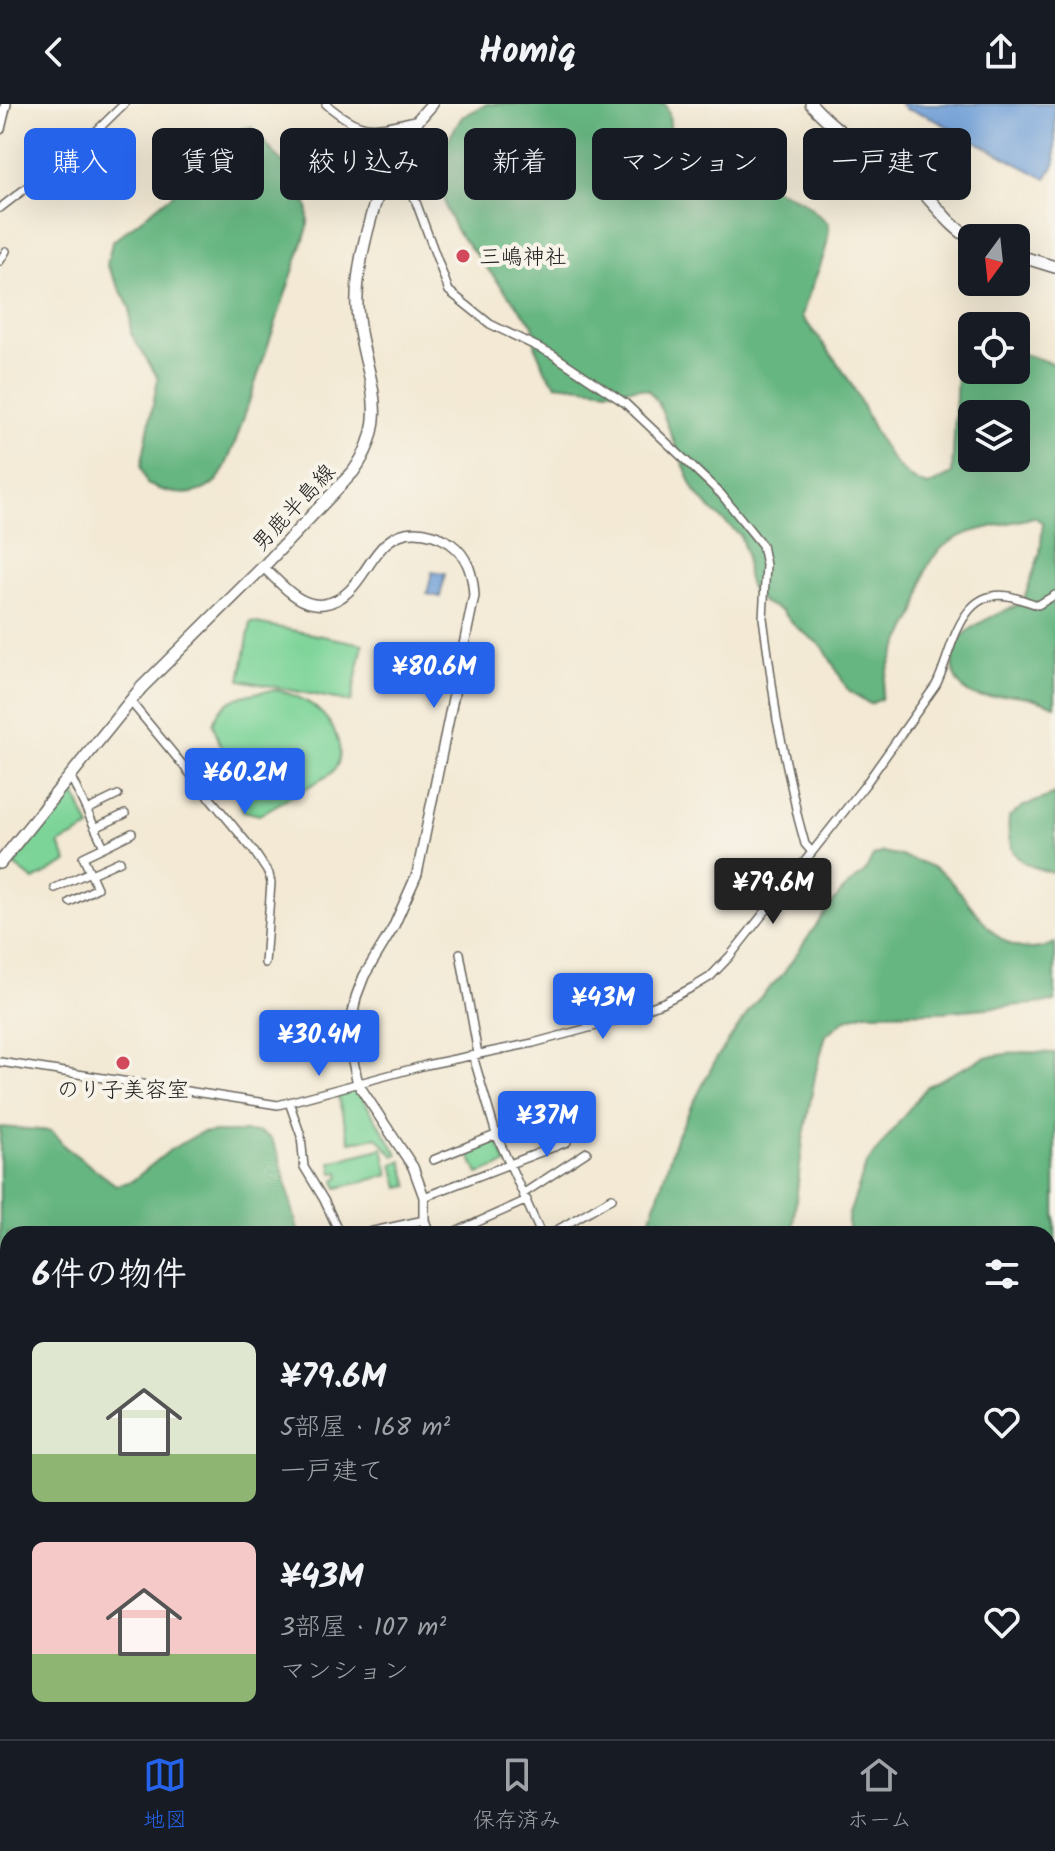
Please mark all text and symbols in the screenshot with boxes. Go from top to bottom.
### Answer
text: Homiq [479,24,576,81]
icon: back [32,30,76,74]
icon: share [979,30,1023,74]
chip: 購入 [24,128,136,200]
chip: 賃貸 [152,128,264,200]
chip: 絞り込み [280,128,448,200]
chip: 新着 [464,128,576,200]
chip: マンション [592,128,787,200]
chip: 一戸建て [803,128,971,200]
north arrow [958,224,1030,296]
map controls [958,224,1030,472]
place label: 三嶋神社 [479,241,567,276]
marker: 三嶋神社 [454,247,472,265]
button: locate [958,312,1030,384]
button: layers [958,400,1030,472]
street label: 男鹿半島線 [245,457,345,561]
pin: ¥80.6M [369,642,499,710]
text: ¥80.6M [392,647,476,689]
pin: ¥60.2M [180,748,310,816]
text: ¥60.2M [203,753,287,795]
pin: ¥79.6M [708,858,838,926]
text: ¥79.6M [732,863,814,905]
pin: ¥43M [556,973,650,1041]
text: ¥43M [571,978,635,1020]
pin: ¥30.4M [254,1010,384,1078]
text: ¥30.4M [277,1015,361,1057]
marker: のり子美容室 [114,1054,132,1072]
place label: のり子美容室 [57,1074,189,1109]
pin: ¥37M [500,1091,594,1159]
text: ¥37M [516,1096,578,1138]
text: 6件の物件 [32,1249,186,1303]
icon: filters [980,1252,1024,1296]
text: ¥79.6M [280,1351,386,1405]
icon: home [96,1374,192,1470]
icon: heart [980,1400,1024,1444]
text: 5部屋 · 168 m² [280,1407,450,1449]
text: 一戸建て [280,1451,384,1493]
text: ¥43M [280,1551,364,1605]
icon: home [96,1574,192,1670]
icon: heart [980,1600,1024,1644]
text: 3部屋 · 107 m² [280,1607,446,1649]
text: マンション [280,1651,409,1693]
tab: 地図 [143,1753,187,1839]
tab: 保存済み [473,1753,561,1839]
tab: ホーム [847,1753,912,1839]

